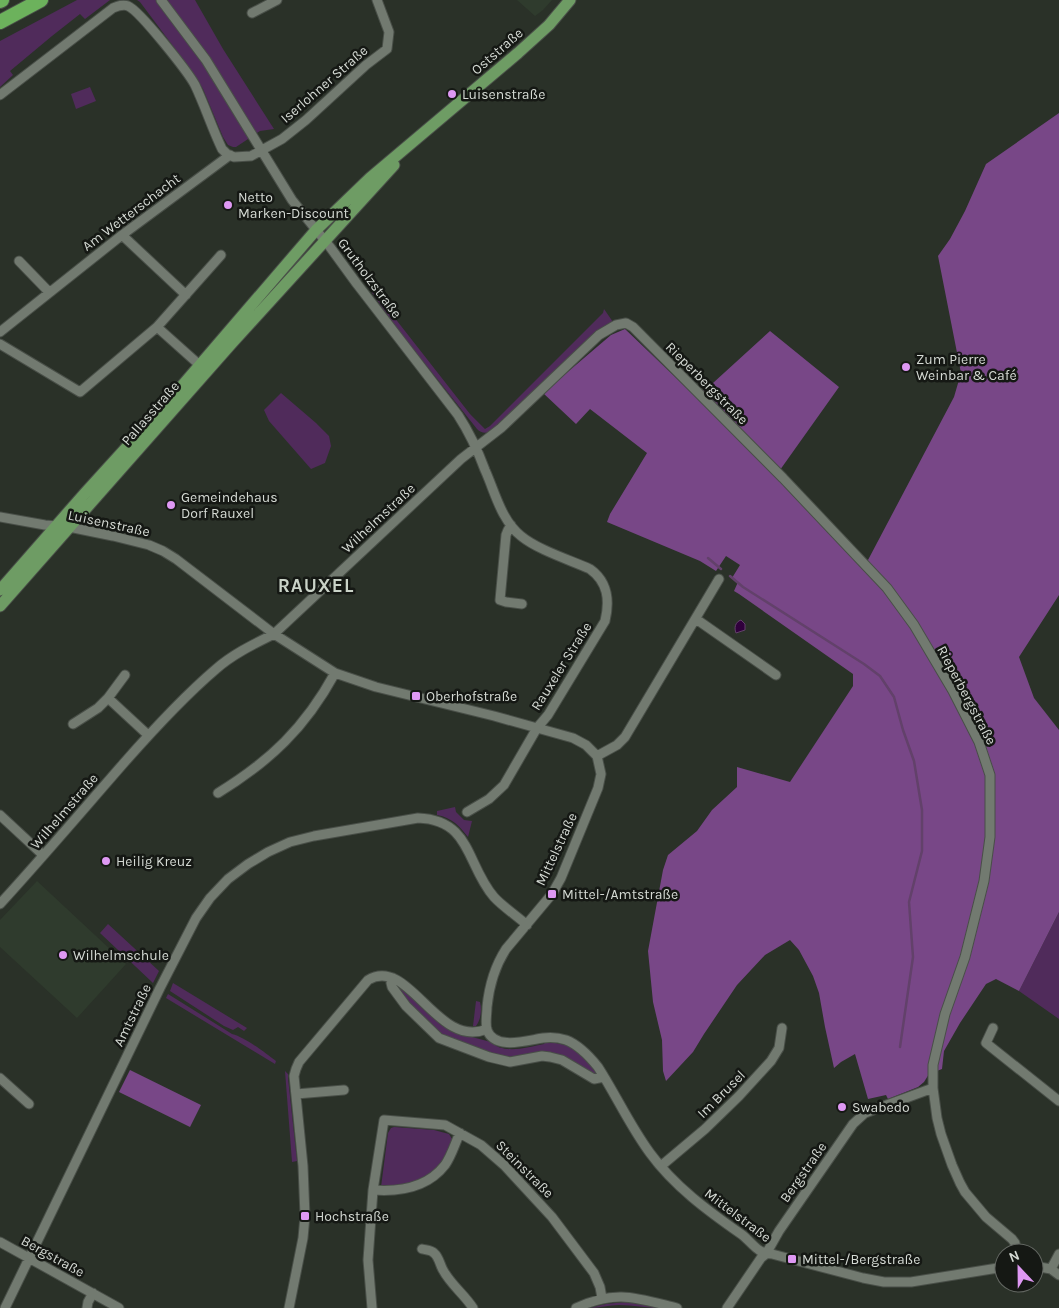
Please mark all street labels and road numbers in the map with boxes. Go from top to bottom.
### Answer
street label: Oststraße [468,24,527,78]
street label: Iserlohner Straße [277,42,371,127]
street label: Am Wetterschacht [79,170,184,255]
street label: Grutholzstraße [334,235,405,322]
street label: Rieperbergstraße [662,339,751,428]
street label: Pallasstraße [118,378,183,449]
street label: Wilhelmstraße [338,480,419,557]
street label: Luisenstraße [66,507,151,540]
street label: Rauxeler Straße [527,619,595,714]
street label: Rieperbergstraße [933,643,1000,748]
street label: Wilhelmstraße [27,770,102,853]
street label: Mittelstraße [532,810,581,889]
street label: Amtstraße [110,981,155,1049]
street label: Im Brusel [694,1067,749,1122]
street label: Steinstraße [492,1137,557,1202]
street label: Bergstraße [776,1139,830,1206]
street label: Mittelstraße [701,1185,774,1246]
street label: Bergstraße [18,1232,87,1281]

